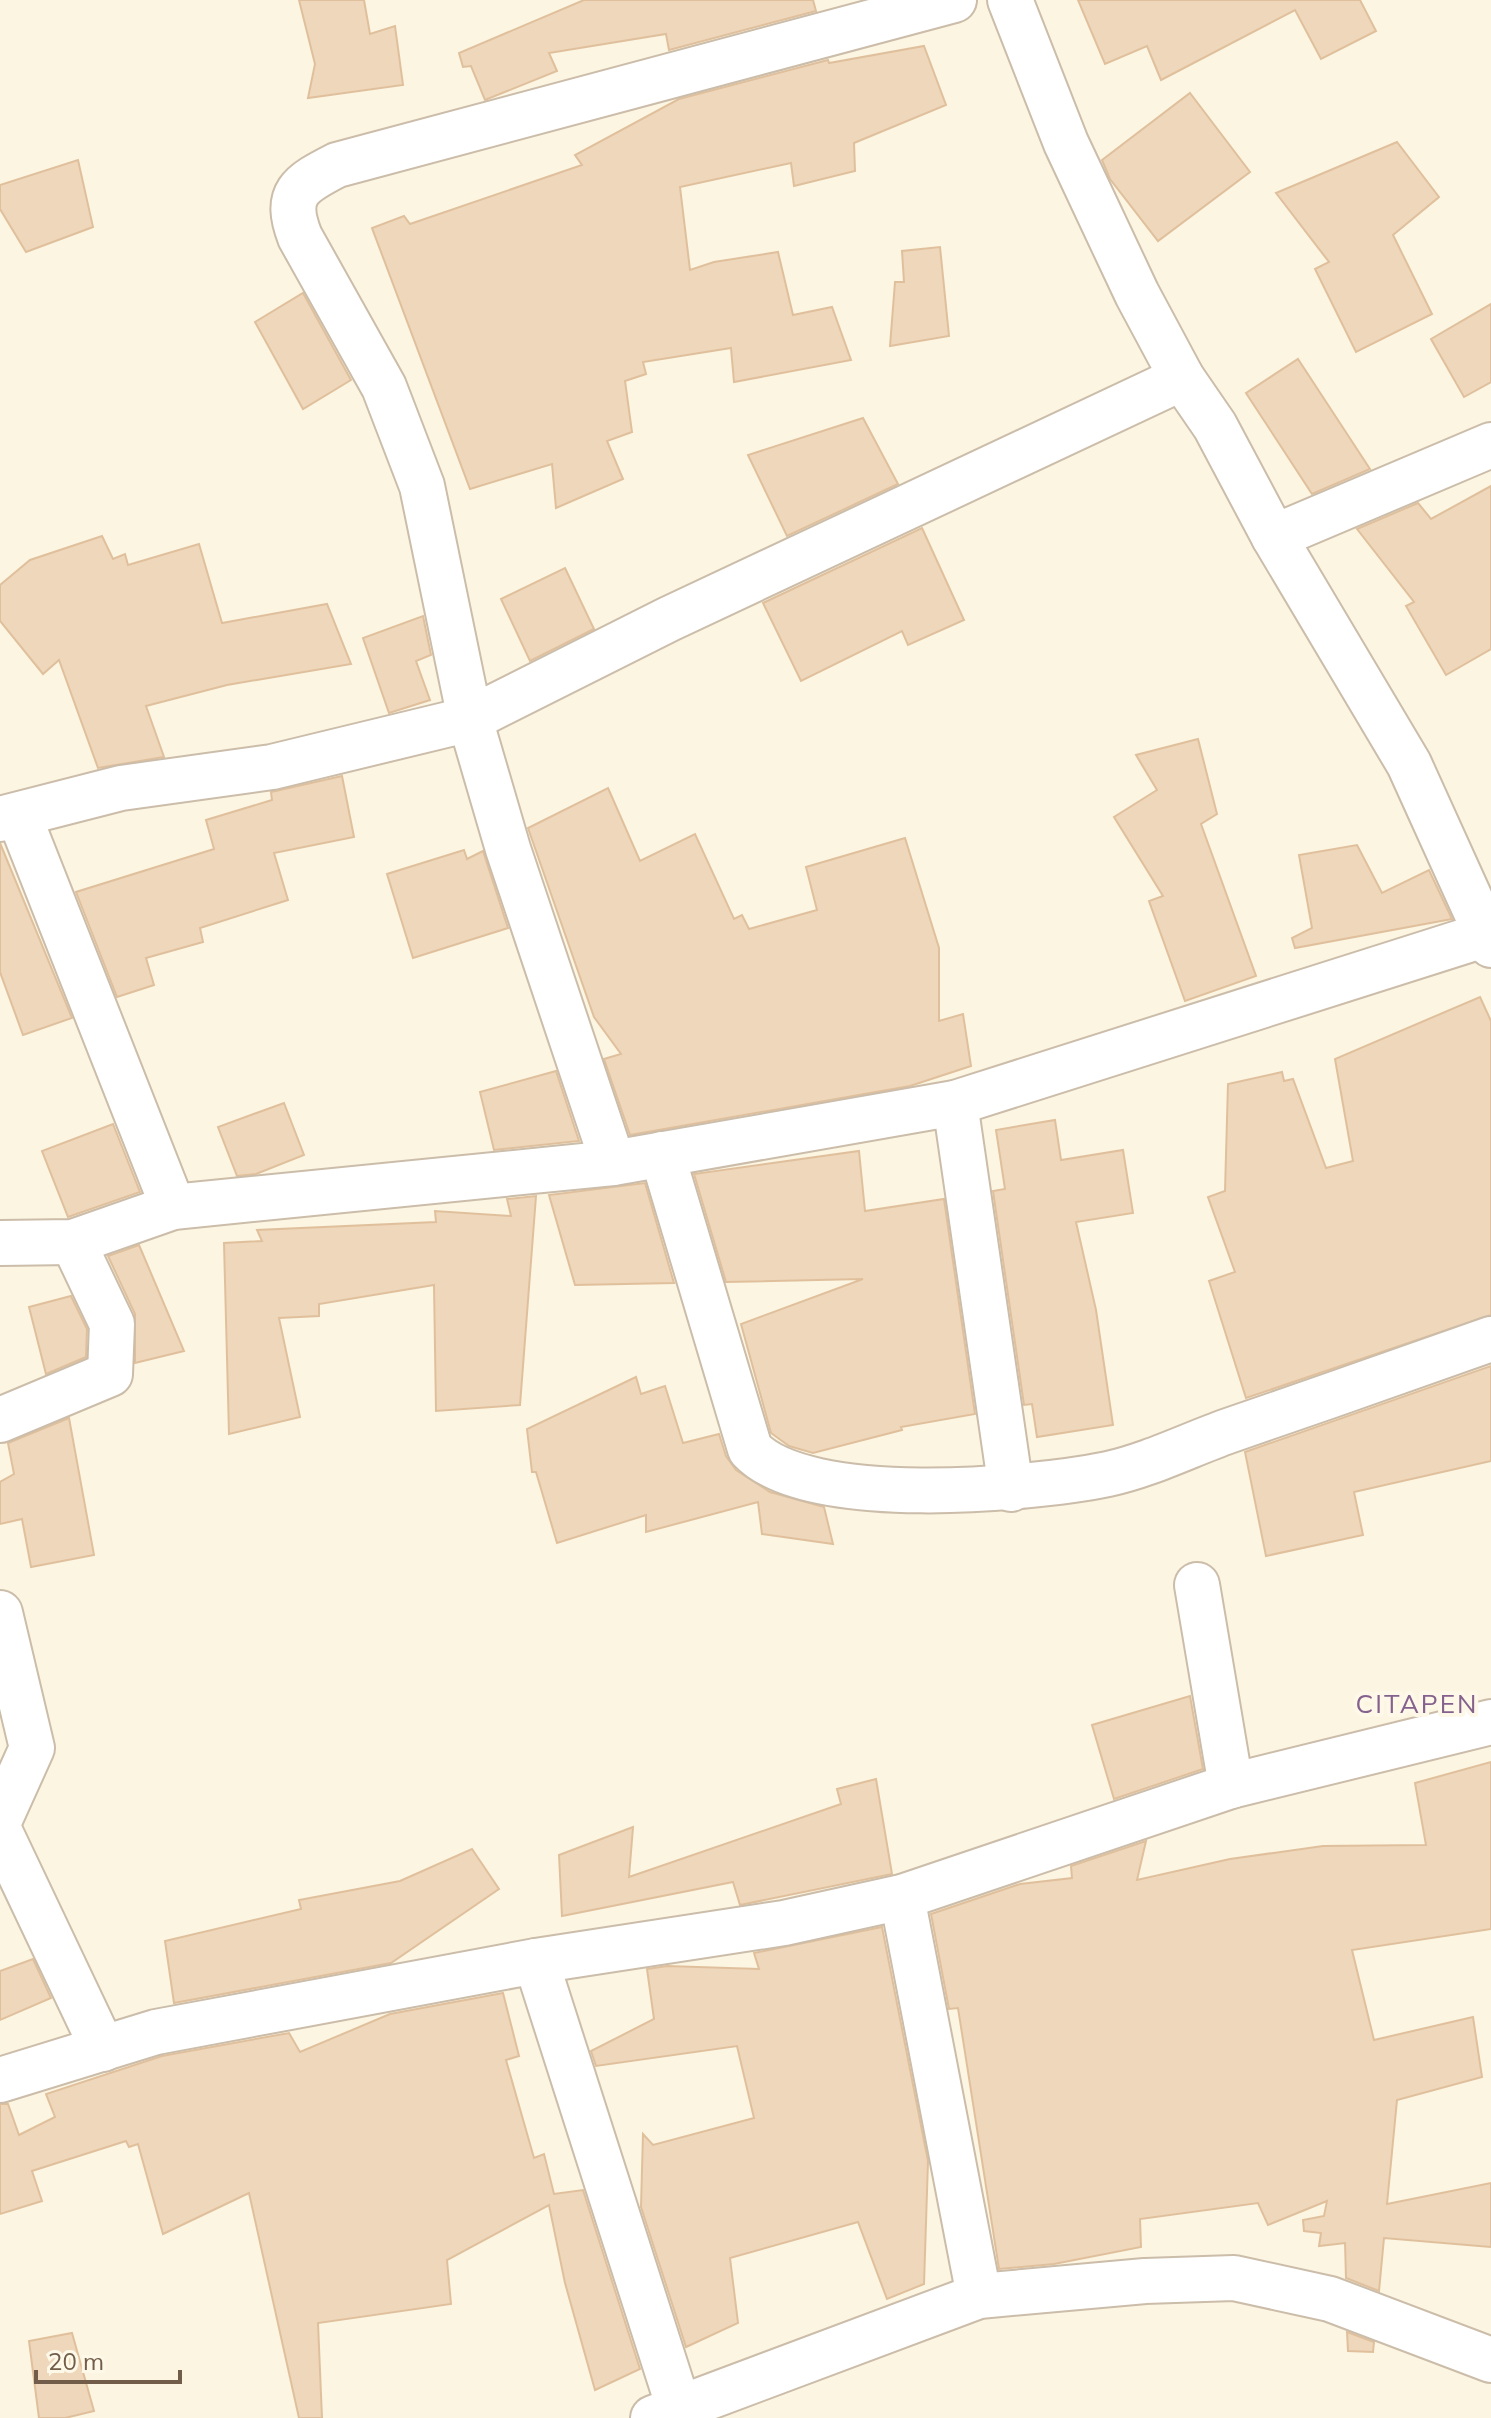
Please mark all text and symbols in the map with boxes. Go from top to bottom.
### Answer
district label: CITAPEN [1356,1687,1478,1720]
scale bar [36,2334,180,2384]
text: 20 m [48,2346,104,2376]

